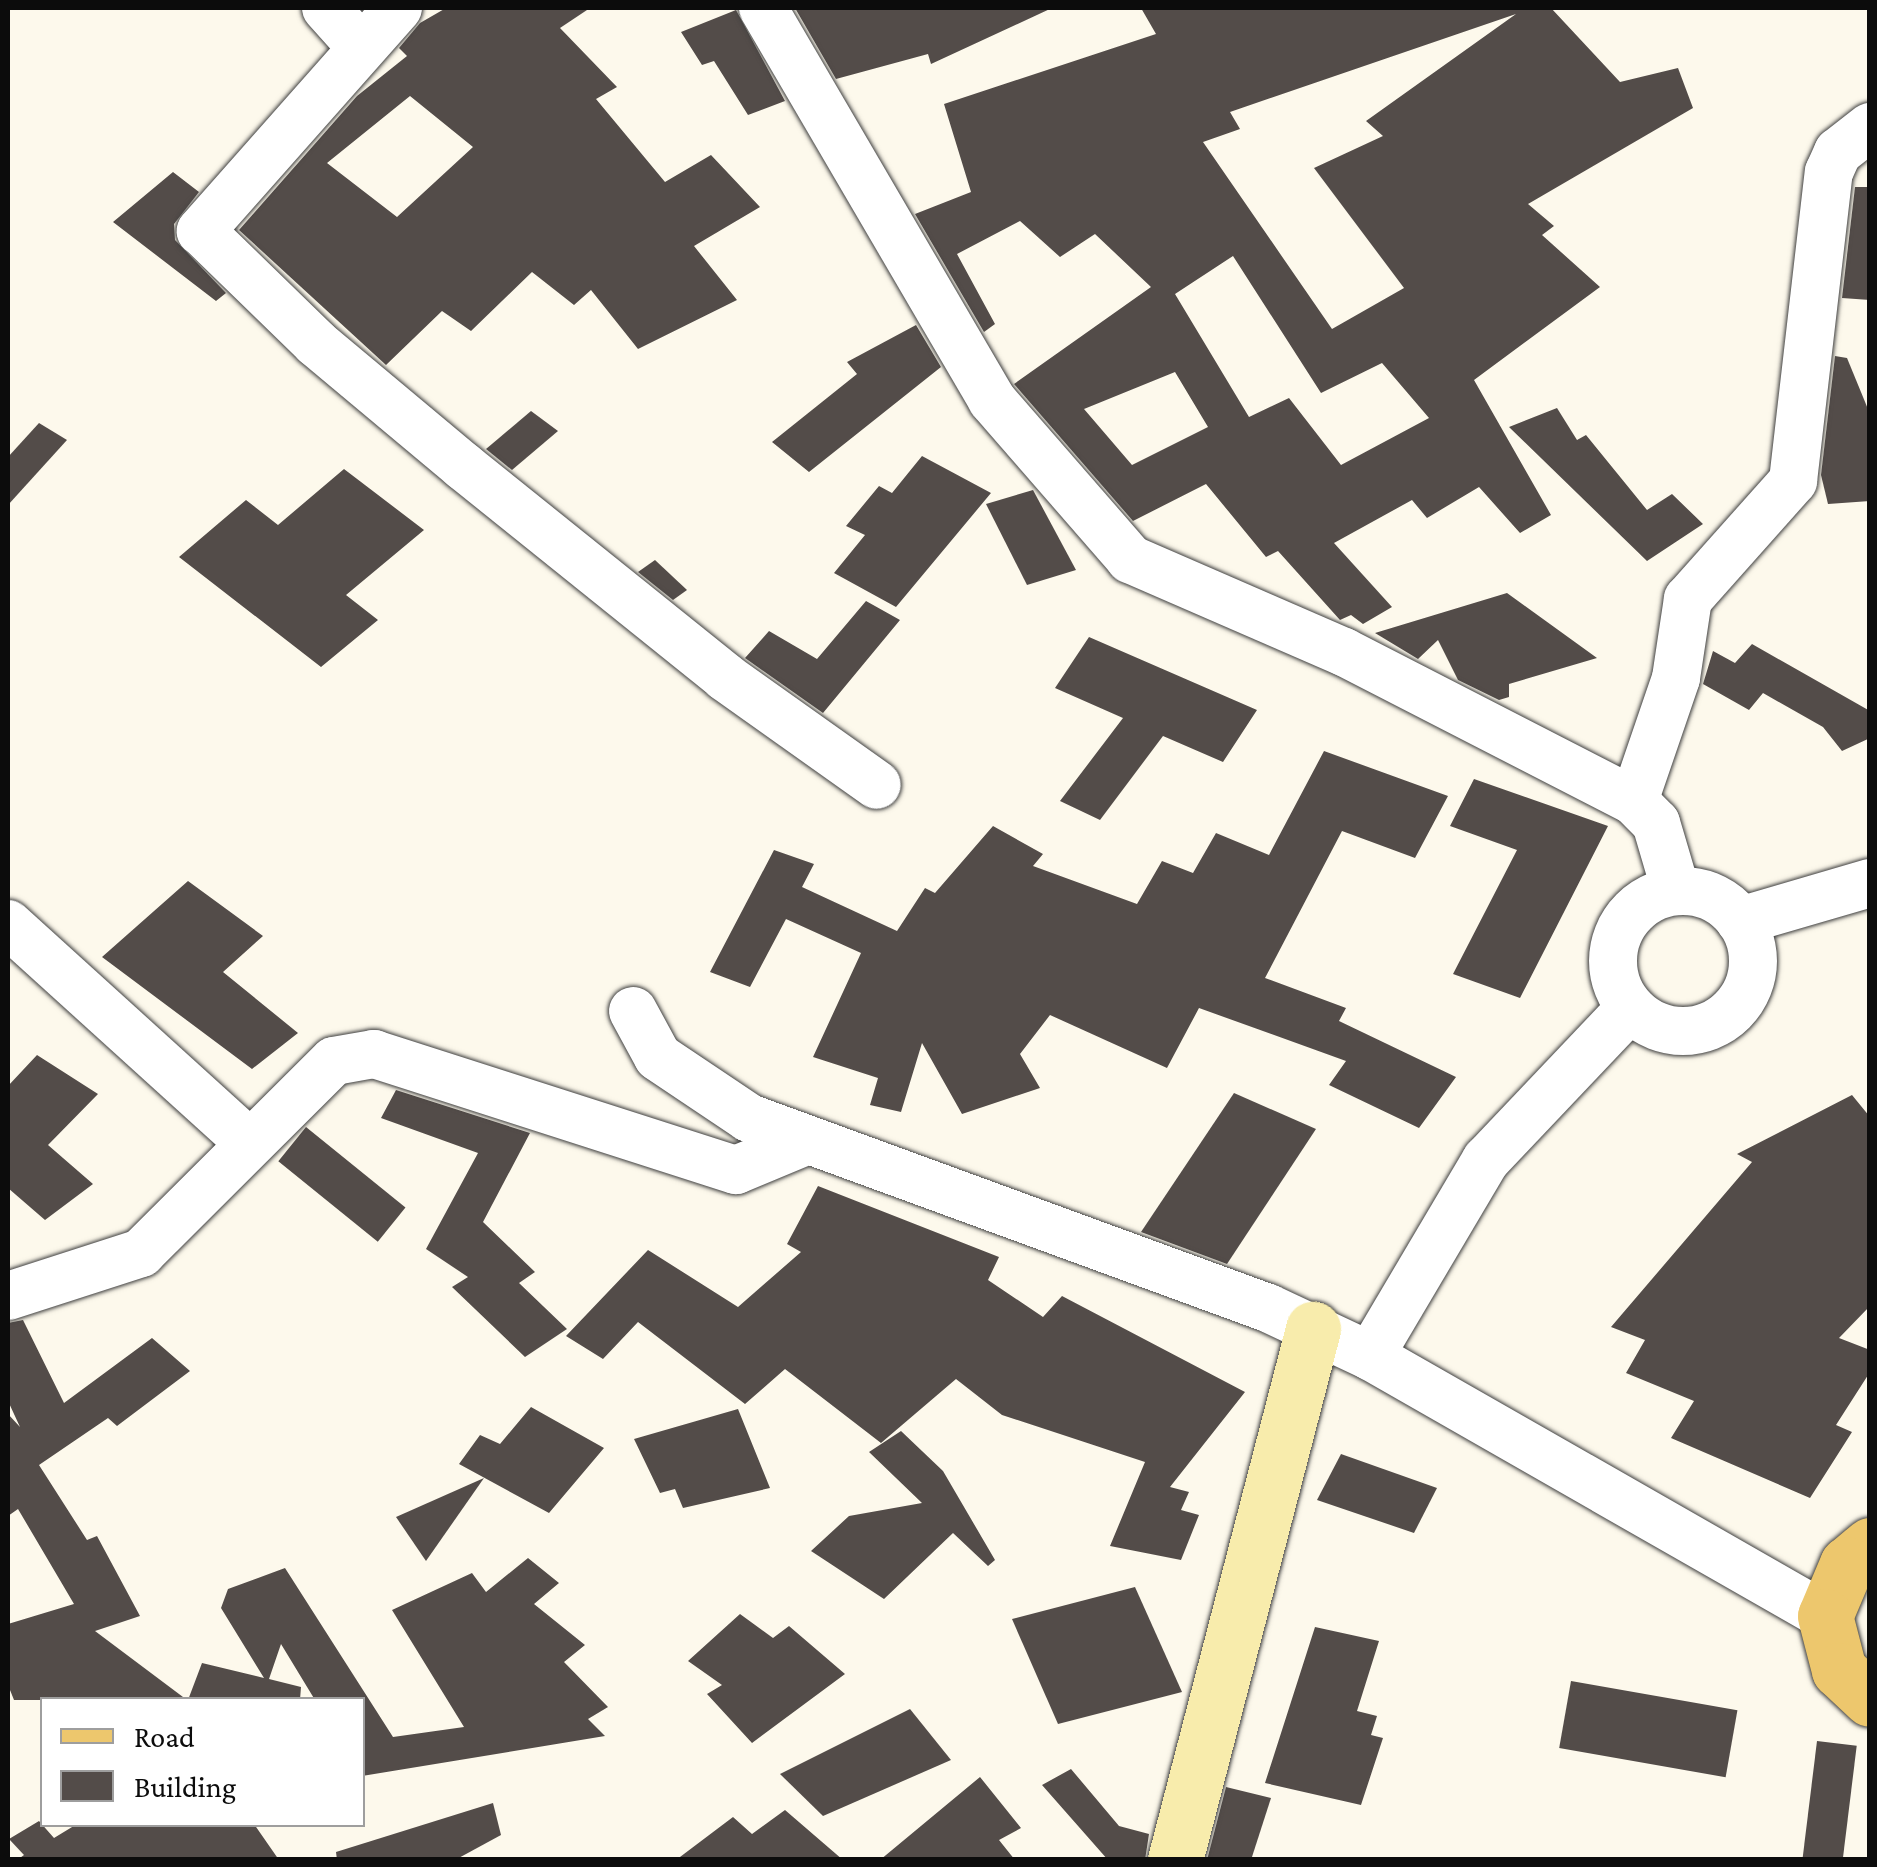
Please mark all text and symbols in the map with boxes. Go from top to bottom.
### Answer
legend [40,1697,365,1827]
text: Road [134,1720,195,1753]
text: Building [134,1770,236,1803]

